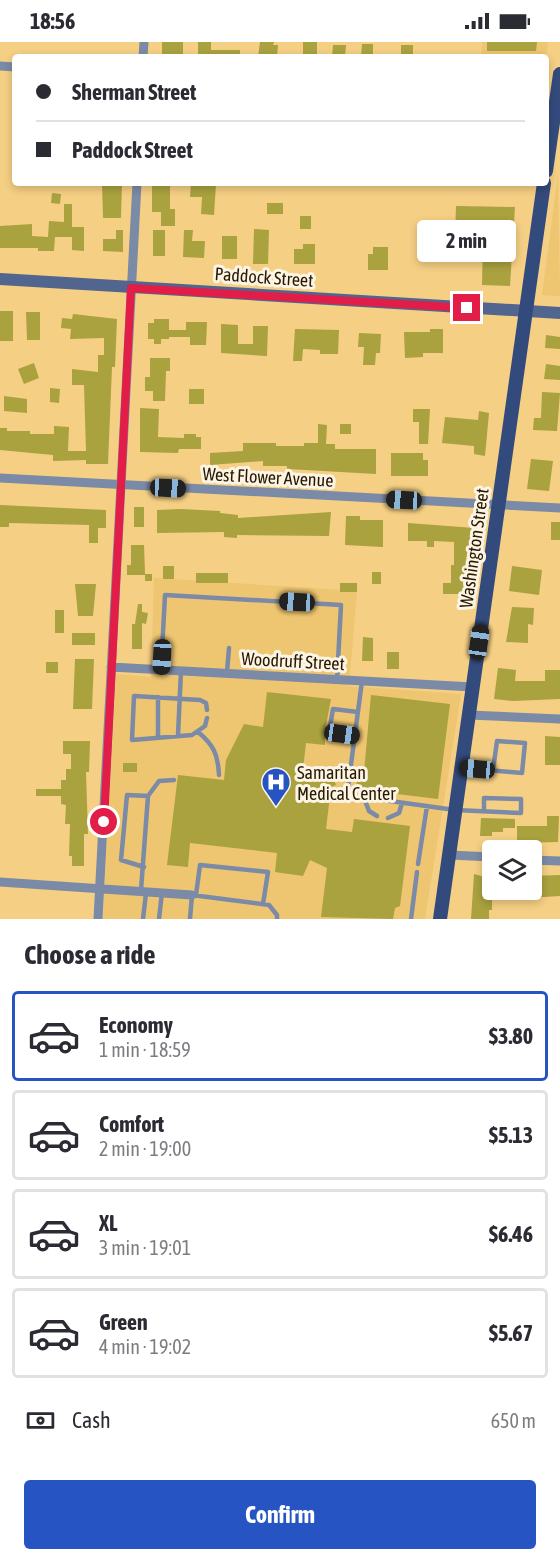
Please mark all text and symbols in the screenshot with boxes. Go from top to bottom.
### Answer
text: 18:56 [30,8,75,34]
text: Sherman Street [72,79,196,105]
text: Paddock Street [72,137,193,163]
callout: 2 min [418,221,516,263]
text: 2 min [446,229,487,252]
street label: Paddock Street [214,263,314,291]
route end [453,294,480,321]
street label: West Flower Avenue [202,463,334,491]
car [150,478,186,498]
street label: Washington Street [455,487,493,609]
car [386,490,422,510]
car [279,592,315,612]
car [468,623,490,661]
car [152,639,172,675]
street label: Woodruff Street [241,648,345,674]
car [323,723,361,745]
car [458,758,496,780]
place label: Samaritan Medical Center [297,762,396,804]
hospital icon: Samaritan Medical Center [260,766,292,808]
route start [90,808,117,835]
map controls [482,840,542,900]
button: layers [482,840,542,900]
text: Choose a ride [24,939,156,970]
icon: car [27,1009,81,1063]
text: Economy [99,1012,173,1038]
text: $3.80 [489,1023,533,1049]
text: 1 min · 18:59 [99,1038,191,1061]
icon: car [27,1108,81,1162]
text: Comfort [99,1111,164,1137]
text: $5.13 [489,1122,533,1148]
text: 2 min · 19:00 [99,1137,191,1160]
icon: car [27,1207,81,1261]
text: XL [99,1210,117,1236]
text: $6.46 [489,1221,533,1247]
text: 3 min · 19:01 [99,1236,191,1259]
icon: car [27,1306,81,1360]
text: Green [99,1309,148,1335]
text: $5.67 [489,1320,533,1346]
text: 4 min · 19:02 [99,1335,191,1358]
icon: cash [24,1404,57,1437]
text: Cash [72,1407,111,1433]
text: 650 m [491,1409,536,1432]
button: Confirm [24,1480,536,1549]

